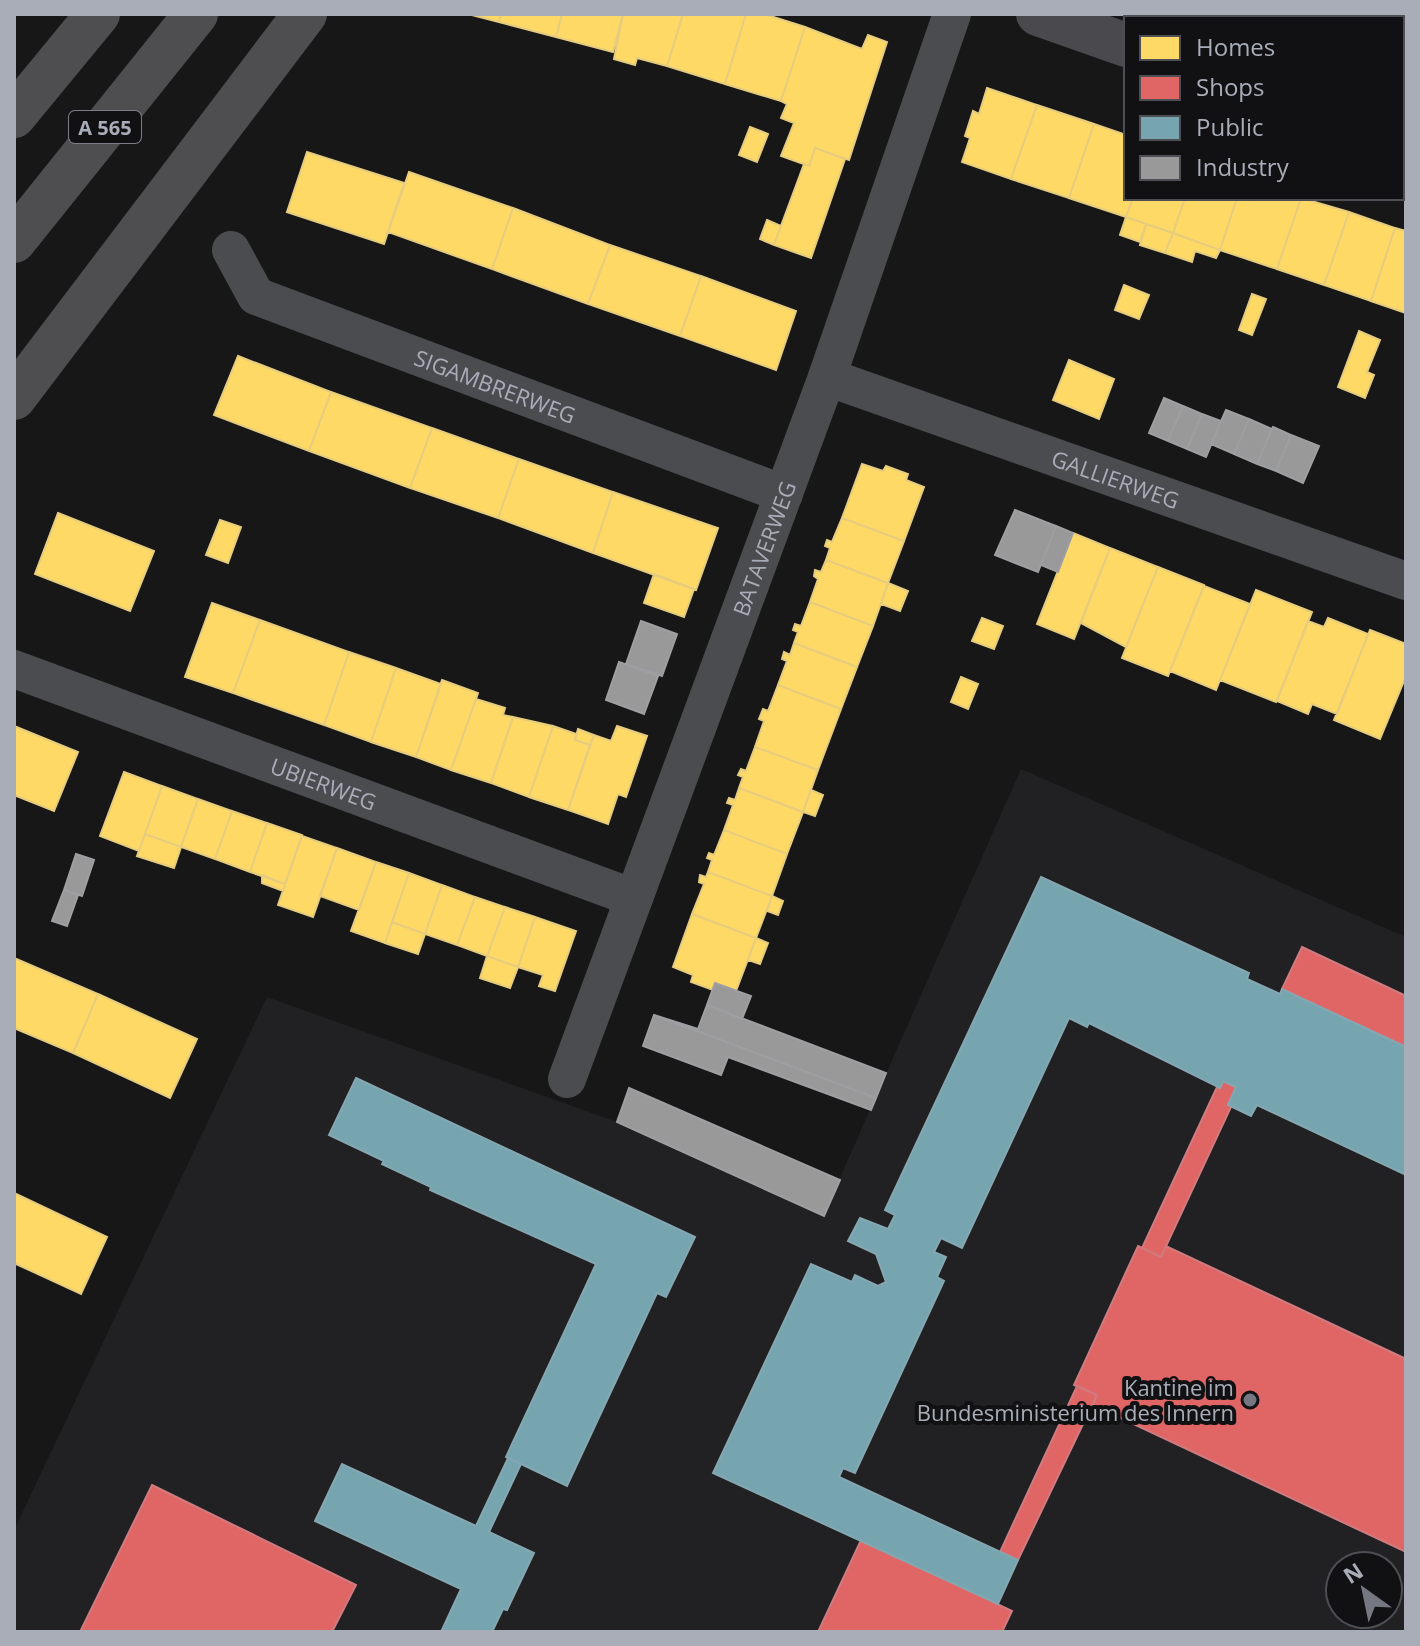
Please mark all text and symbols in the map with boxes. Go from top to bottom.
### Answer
legend [1124,16,1404,200]
text: Homes [1196,30,1275,63]
text: Shops [1196,70,1264,103]
text: Public [1196,110,1263,143]
road number: A 565 [69,111,141,143]
text: Industry [1196,150,1290,183]
street label: SIGAMBRERWEG [410,342,580,430]
street label: GALLIERWEG [1048,442,1184,515]
street label: BATAVERWEG [725,477,802,620]
street label: UBIERWEG [266,750,381,817]
place label: Kantine im Bundesministerium des Innern [917,1372,1234,1427]
marker: Kantine im Bundesministerium des Innern [1241,1391,1259,1409]
north arrow [1324,1550,1404,1630]
text: N [1337,1555,1368,1590]

